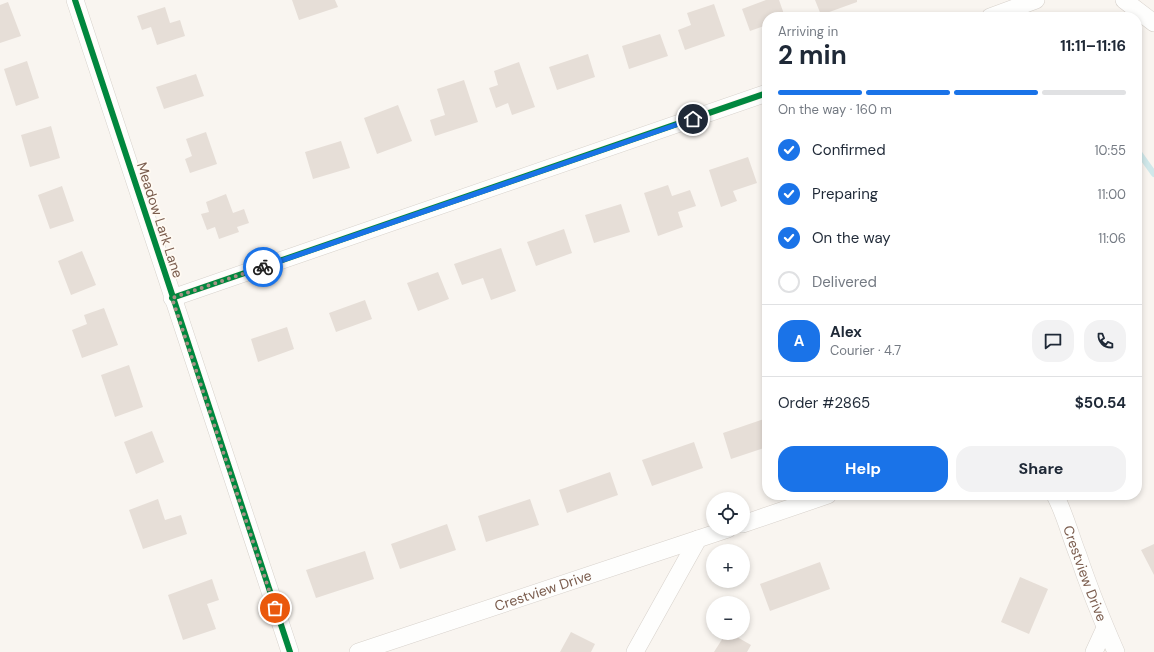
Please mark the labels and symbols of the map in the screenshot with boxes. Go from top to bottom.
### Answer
pin [676,102,710,136]
street label: Meadow Lark Lane [133,160,187,280]
courier [243,247,283,287]
street label: Crestview Drive [1059,523,1111,624]
street label: Crestview Drive [492,566,594,615]
pin [258,591,292,625]

